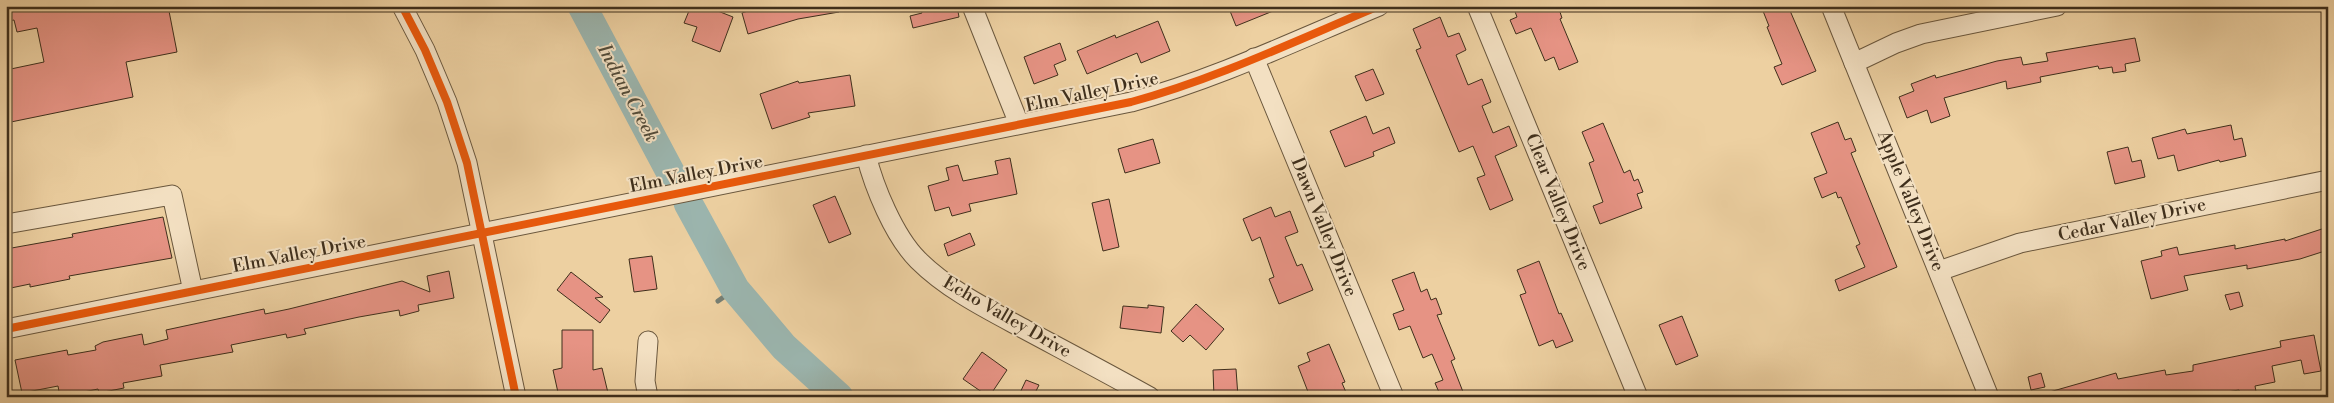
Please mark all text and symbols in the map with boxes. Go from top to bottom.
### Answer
water label: Indian Creek [592,39,664,146]
street label: Elm Valley Drive [1023,67,1161,117]
street label: Apple Valley Drive [1872,126,1950,275]
street label: Clear Valley Drive [1520,130,1596,274]
street label: Elm Valley Drive [627,150,765,198]
street label: Dawn Valley Drive [1286,154,1362,300]
street label: Cedar Valley Drive [2056,193,2208,247]
street label: Elm Valley Drive [230,230,368,278]
street label: Echo Valley Drive [939,271,1075,363]

